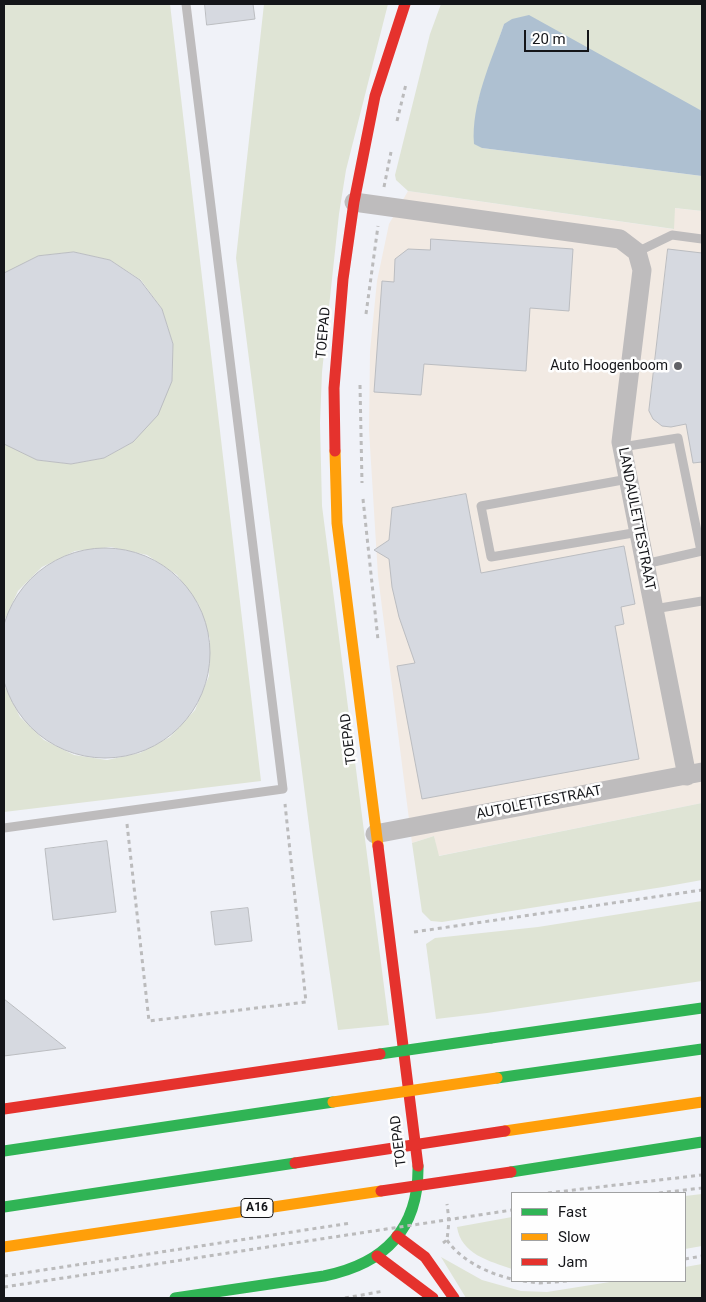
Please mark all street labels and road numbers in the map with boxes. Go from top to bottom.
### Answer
street label: TOEPAD [313,306,335,360]
street label: LANDAULETTESTRAAT [614,446,658,592]
street label: TOEPAD [337,712,361,766]
street label: AUTOLETTESTRAAT [475,783,603,823]
street label: TOEPAD [387,1114,411,1168]
road number: A16 [241,1198,273,1218]

